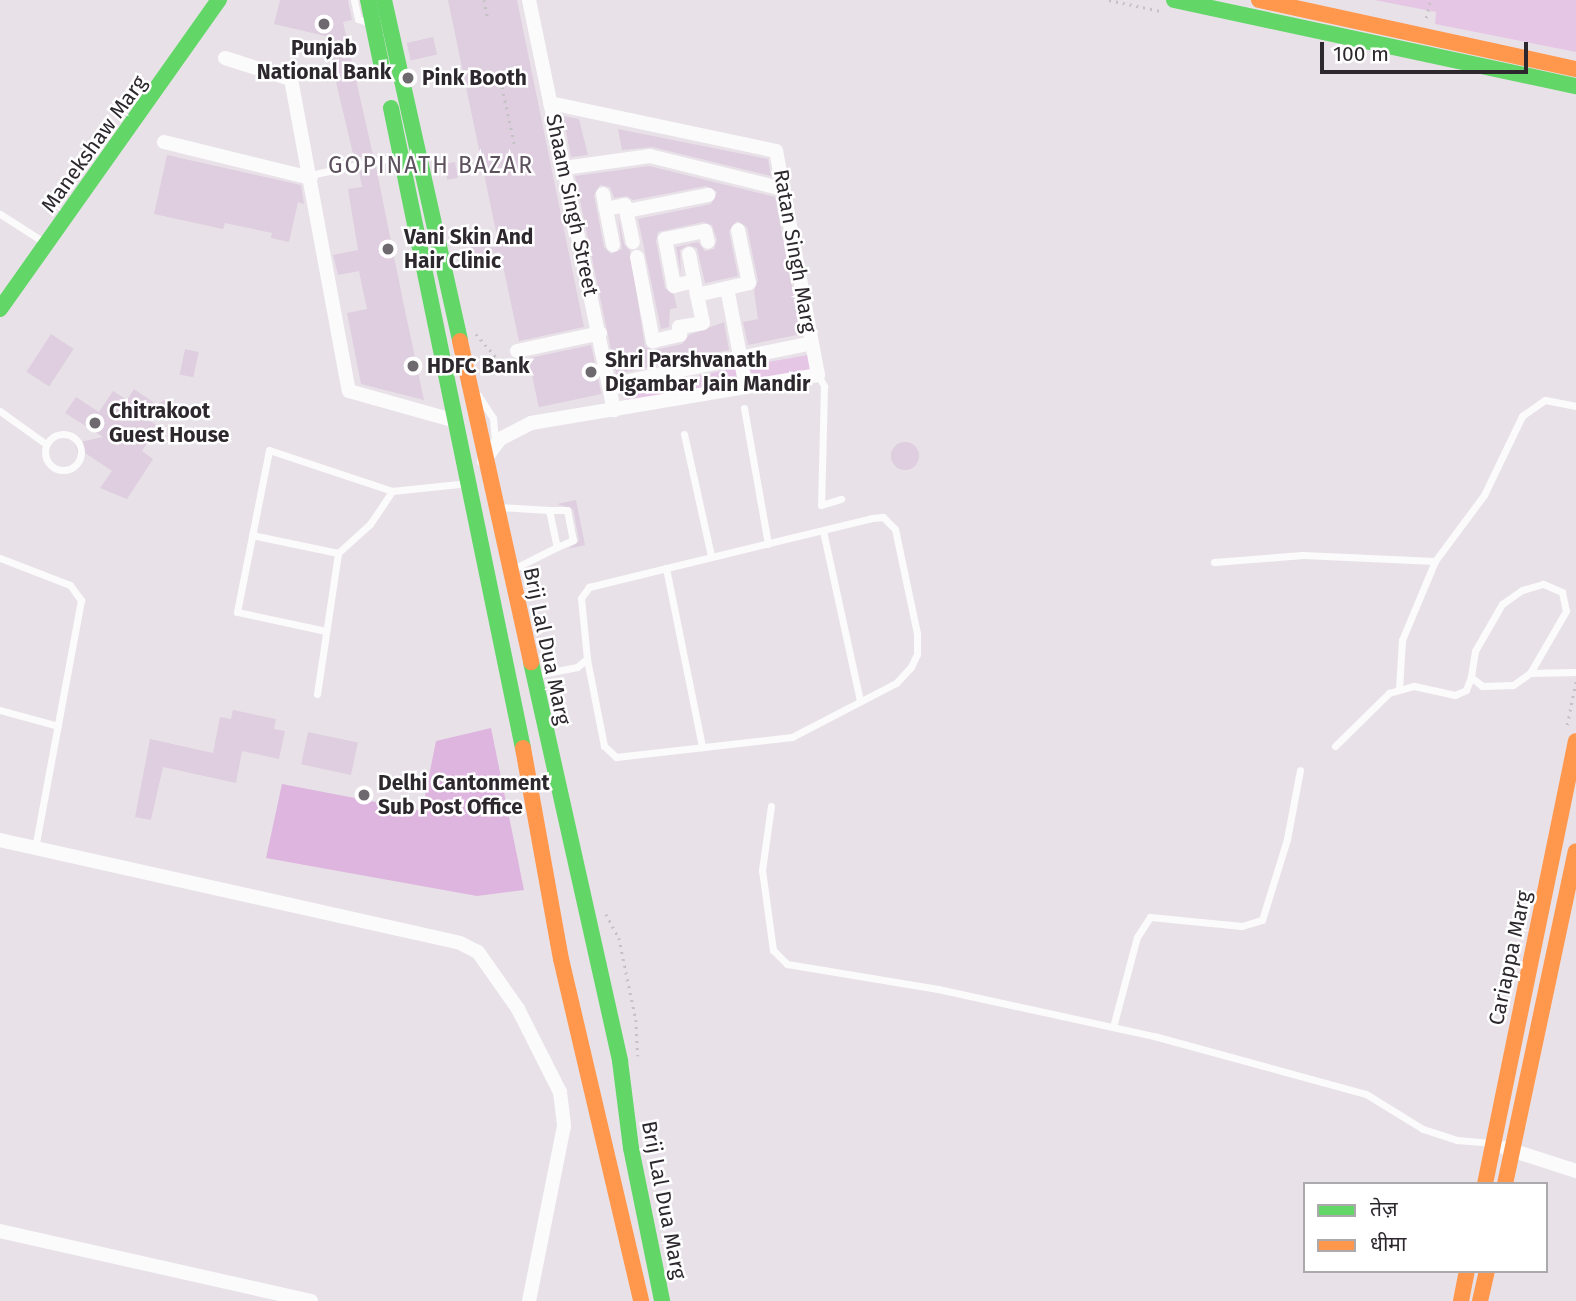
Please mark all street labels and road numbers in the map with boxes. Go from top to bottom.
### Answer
street label: Manekshaw Marg [36,71,152,217]
street label: Shaam Singh Street [540,112,604,298]
street label: Ratan Singh Marg [768,167,822,335]
street label: Brij Lal Dua Marg [518,565,576,727]
street label: Cariappa Marg [1483,889,1537,1027]
street label: Brij Lal Dua Marg [636,1119,692,1281]

